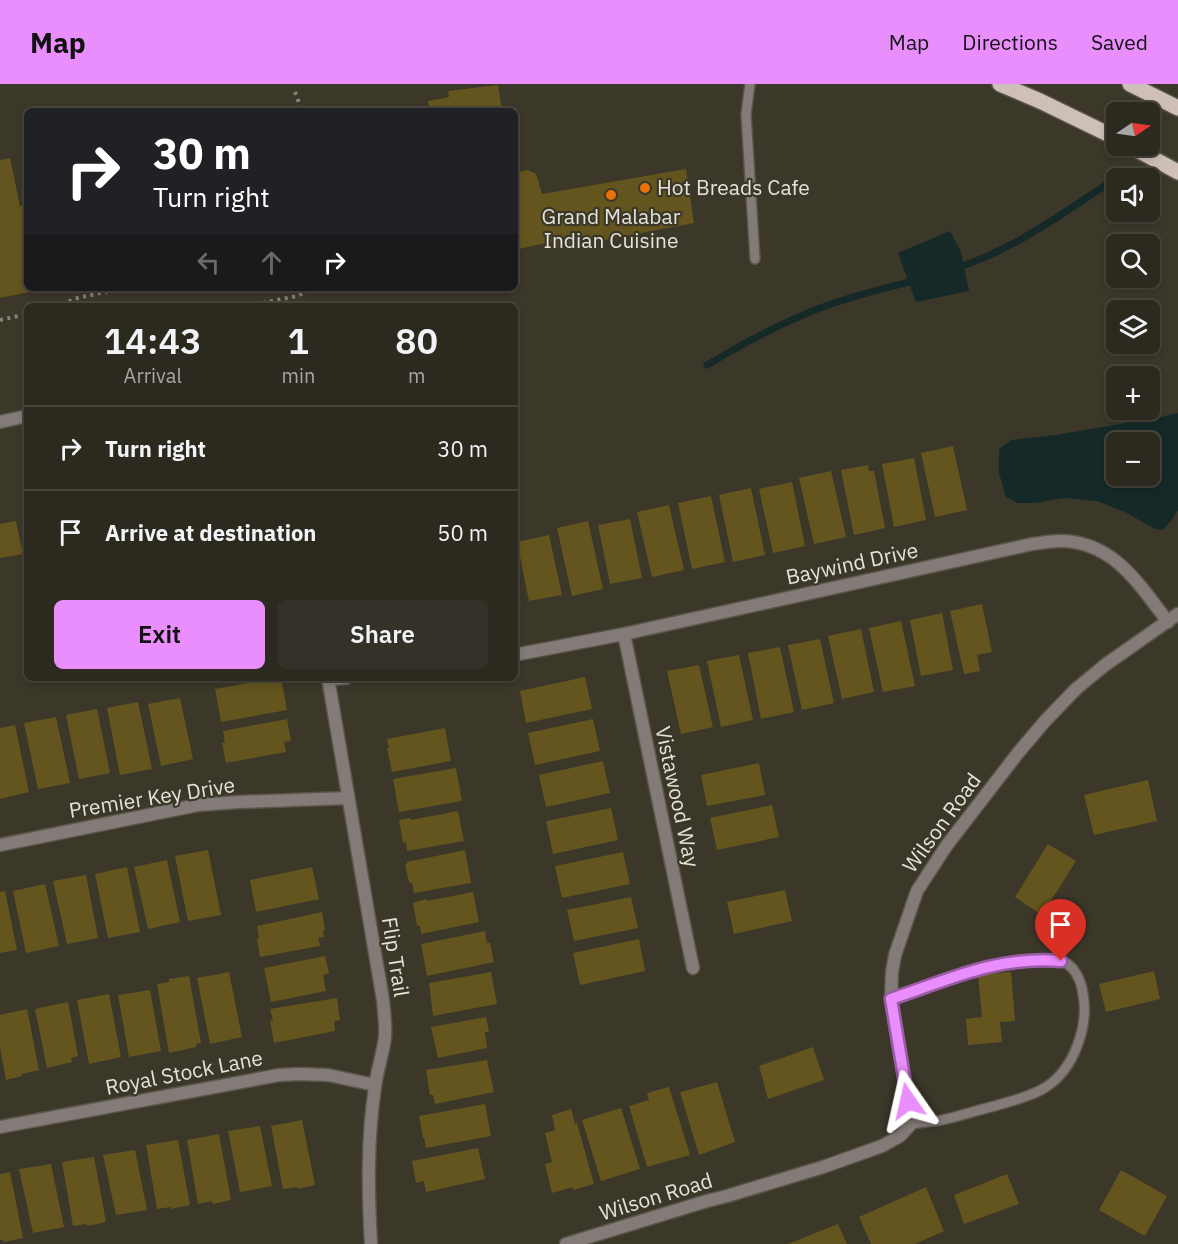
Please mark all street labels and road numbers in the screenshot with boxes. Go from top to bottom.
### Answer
street label: Baywind Drive [783,535,920,591]
street label: Vistawood Way [649,724,707,870]
street label: Wilson Road [896,767,987,878]
street label: Premier Key Drive [67,770,237,824]
street label: Flip Trail [376,915,416,999]
street label: Royal Stock Lane [103,1043,265,1101]
street label: Wilson Road [596,1166,716,1227]

